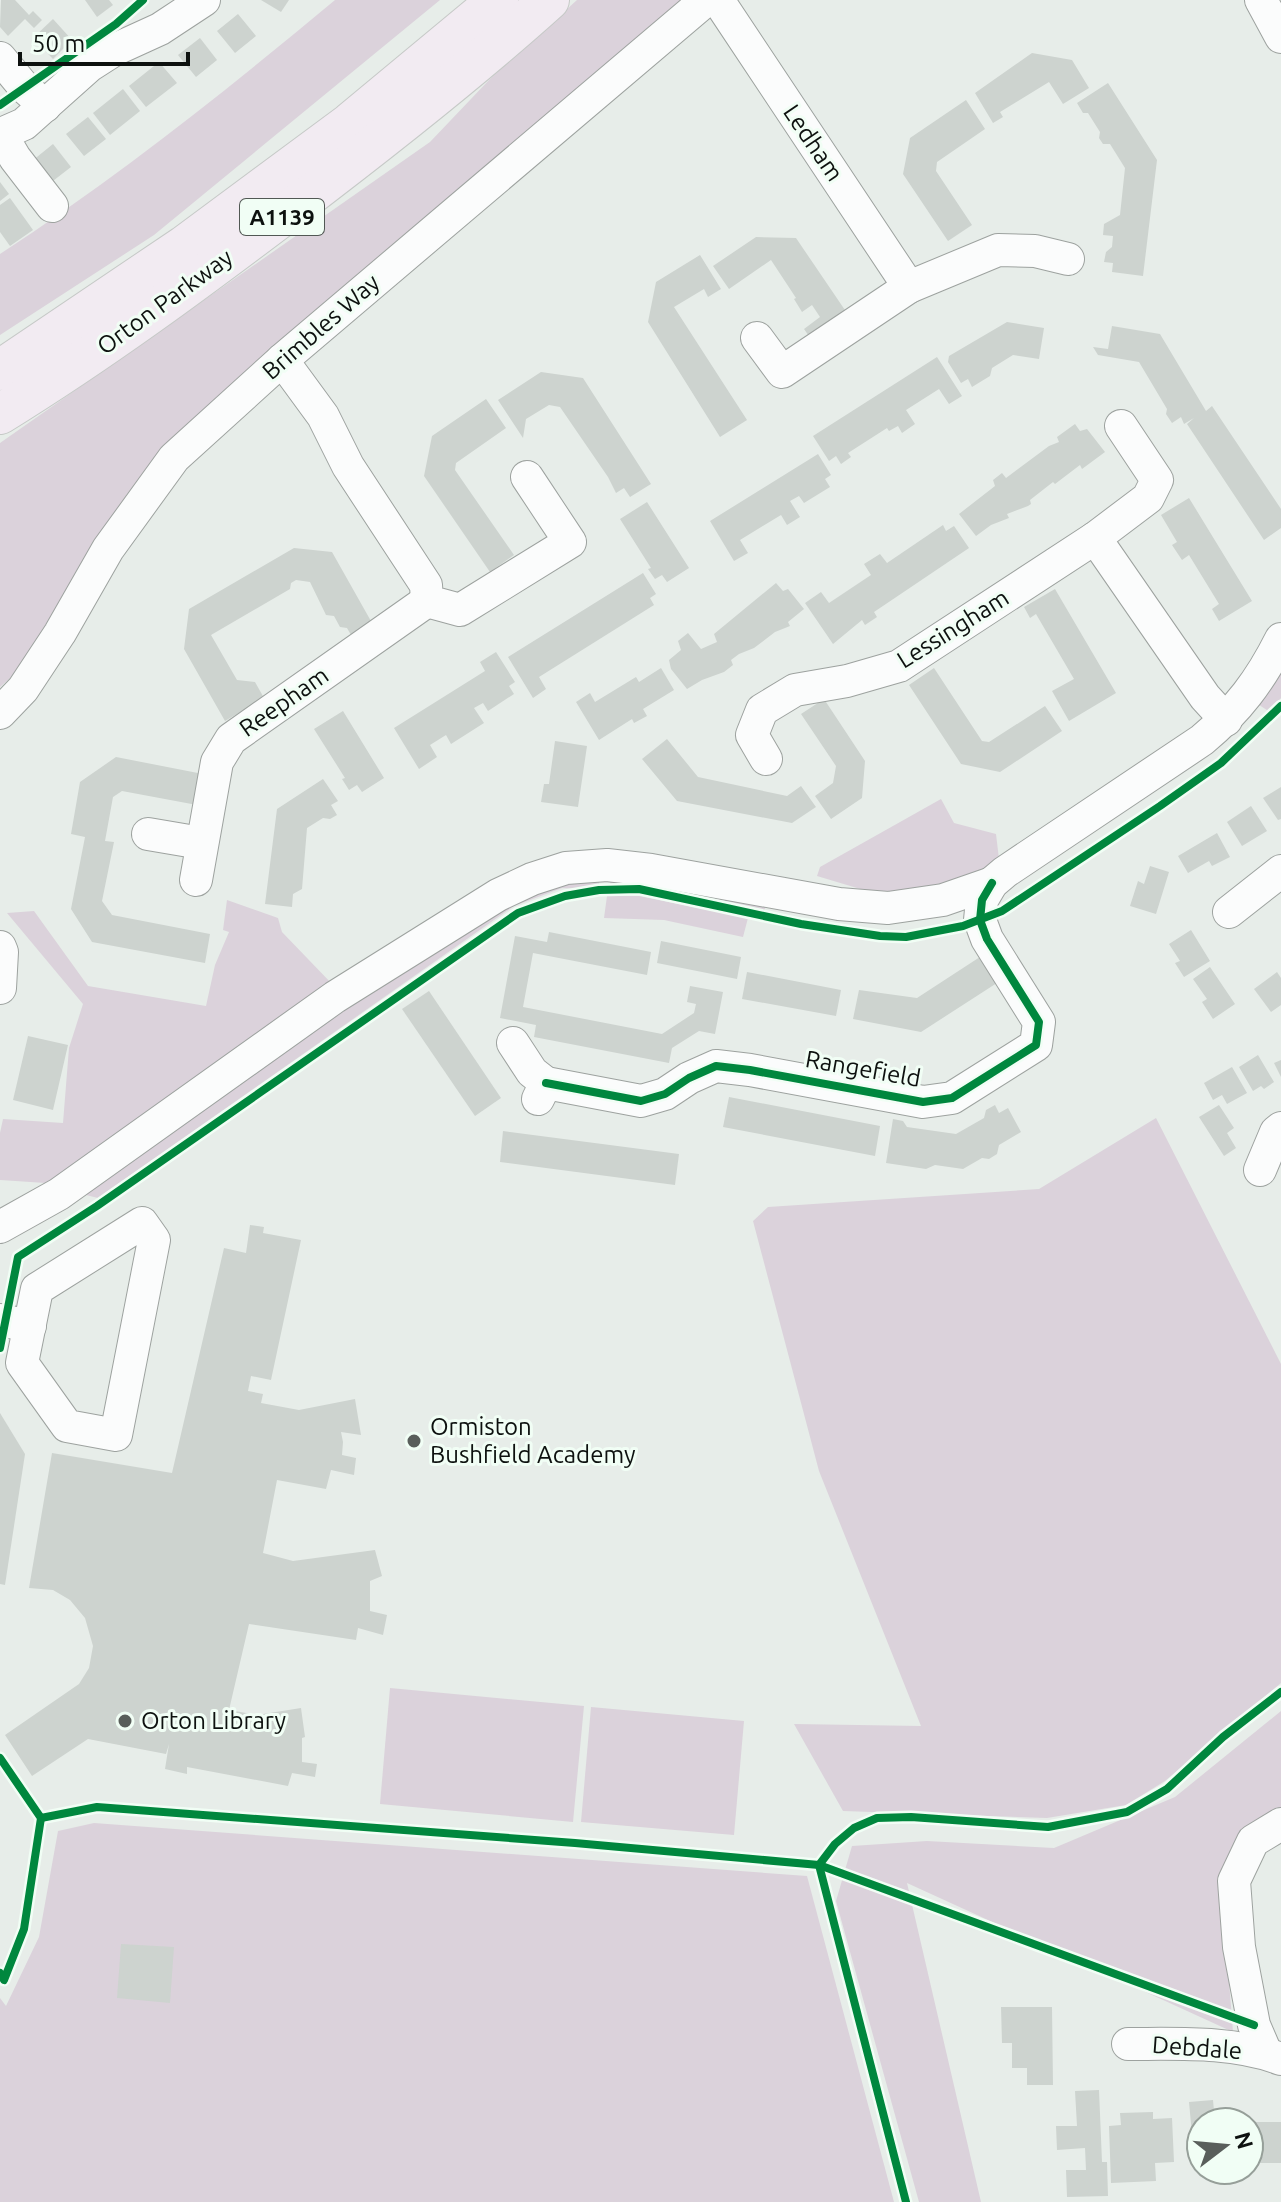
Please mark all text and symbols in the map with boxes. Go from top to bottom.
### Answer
scale bar [20,16,188,66]
text: 50 m [32,30,85,57]
street label: Ledham [778,99,849,186]
road number: A1139 [240,199,324,235]
street label: Orton Parkway [92,243,238,360]
street label: Brimbles Way [257,268,385,385]
street label: Lessingham [892,584,1013,674]
street label: Reepham [234,661,333,742]
street label: Rangefield [803,1045,923,1092]
place label: Ormiston Bushfield Academy [430,1413,636,1468]
marker: Ormiston Bushfield Academy [405,1432,423,1450]
place label: Orton Library [141,1707,286,1734]
marker: Orton Library [116,1712,134,1730]
street label: Debdale [1151,2031,1243,2064]
north arrow [1185,2106,1265,2186]
text: N [1230,2129,1259,2152]

